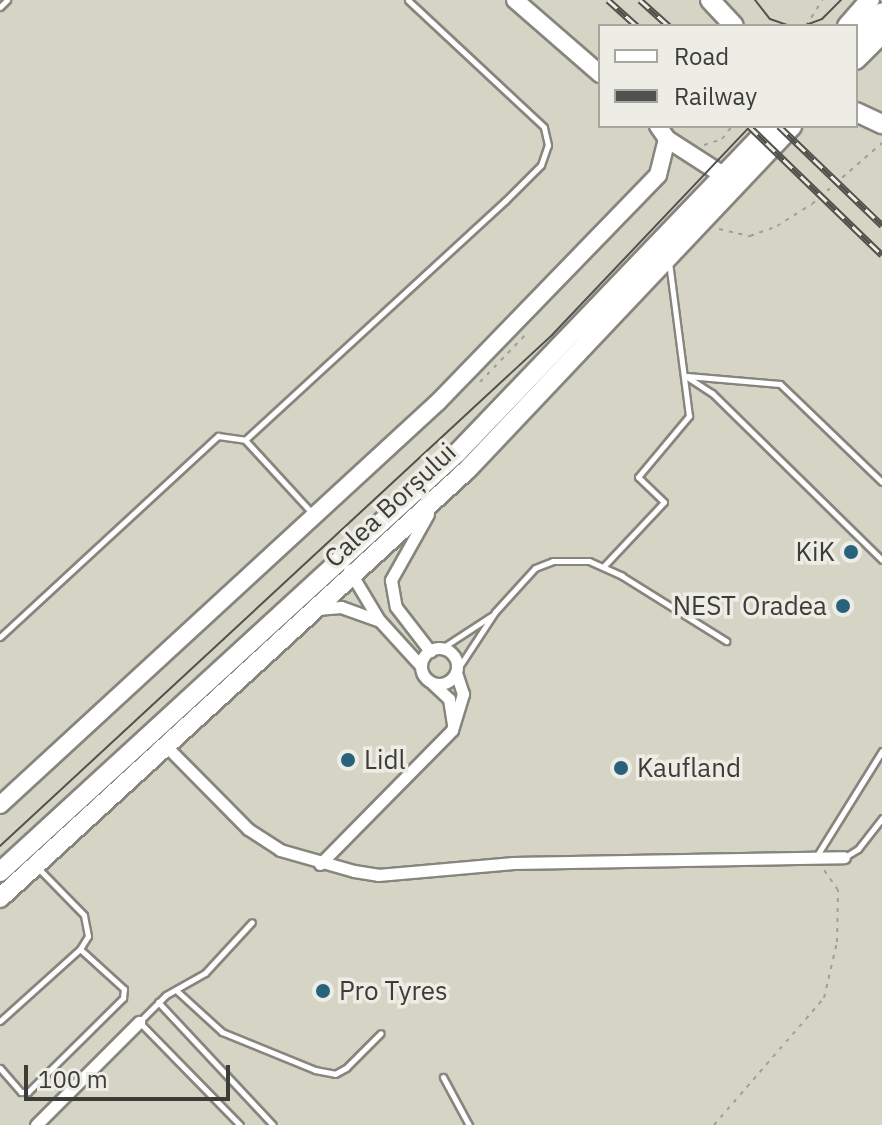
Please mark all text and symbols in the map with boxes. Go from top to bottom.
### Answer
legend [598,24,858,128]
text: Road [674,40,729,72]
text: Railway [674,80,757,112]
street label: Calea Borșului [318,436,462,574]
place label: KiK [796,536,835,568]
marker: KiK [842,543,860,561]
place label: NEST Oradea [673,590,827,622]
marker: NEST Oradea [834,597,852,615]
place label: Lidl [364,744,406,776]
marker: Lidl [339,751,357,769]
place label: Kaufland [637,752,741,784]
marker: Kaufland [612,759,630,777]
place label: Pro Tyres [339,975,448,1007]
marker: Pro Tyres [314,982,332,1000]
scale bar [28,1049,234,1099]
text: 100 m [38,1063,108,1095]

